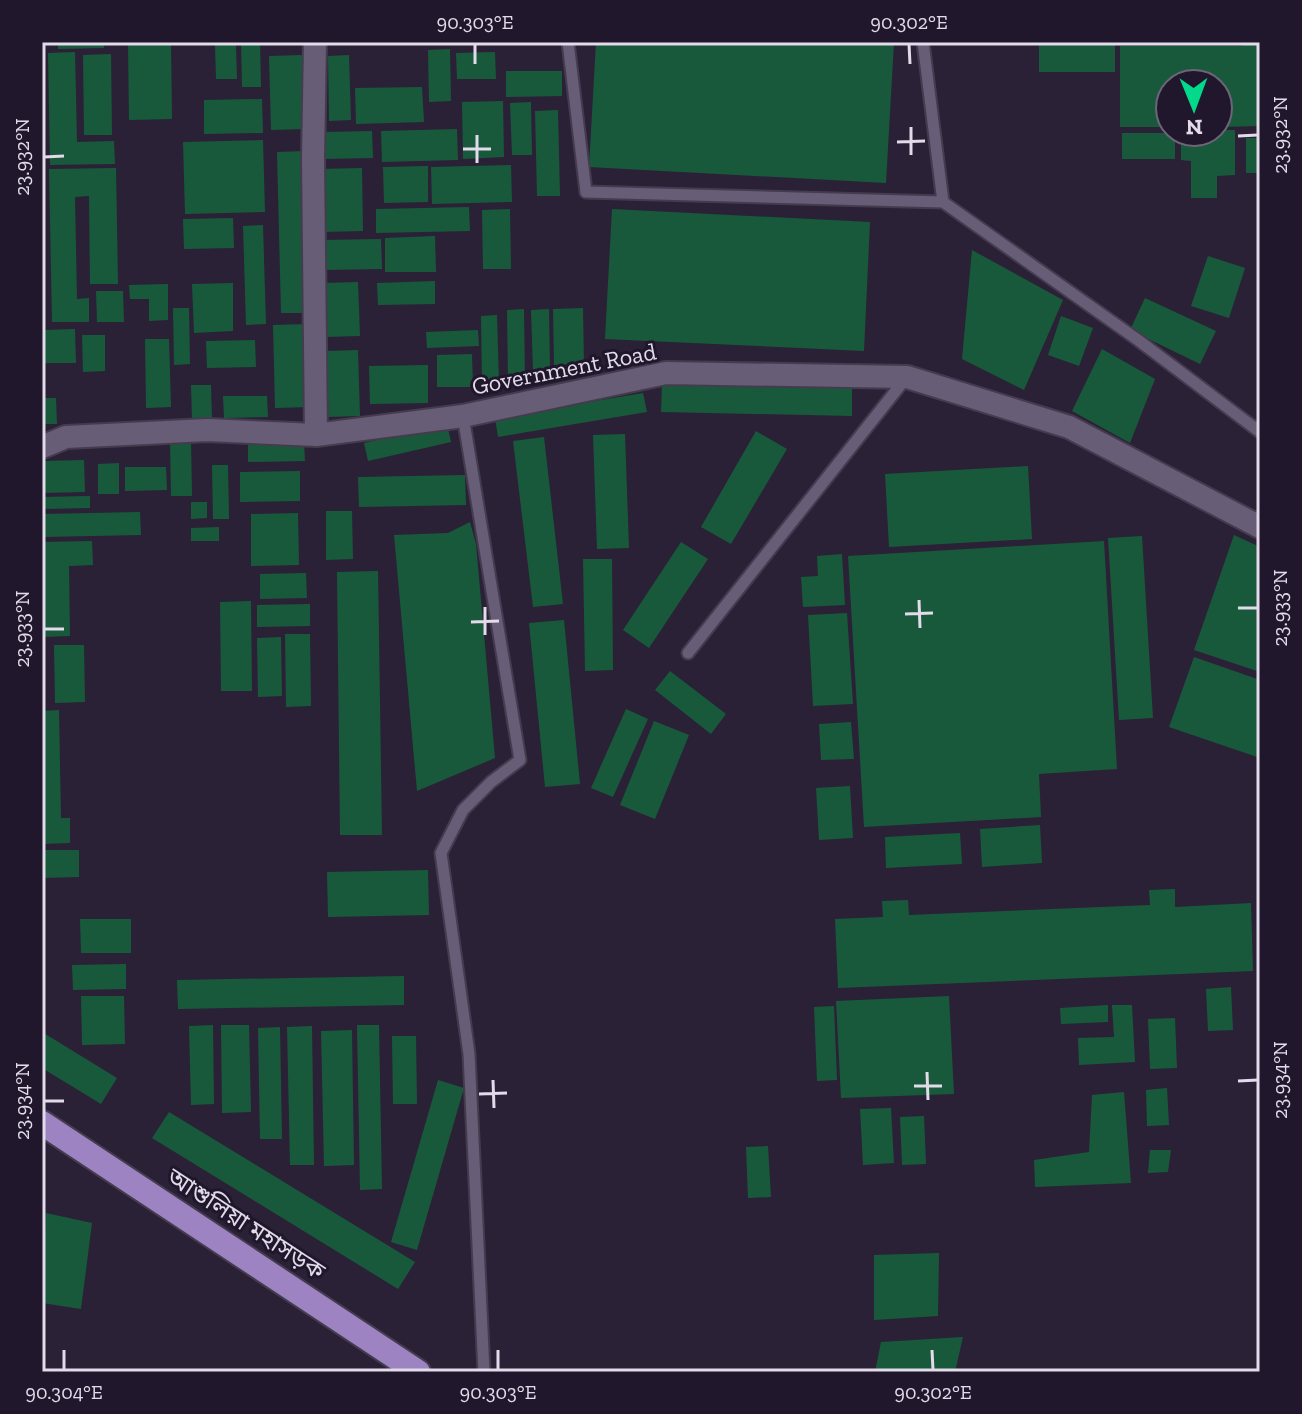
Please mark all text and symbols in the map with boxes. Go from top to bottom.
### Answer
text: 90.303°E [437,10,513,34]
text: 90.302°E [870,10,948,34]
north arrow [1154,68,1234,148]
text: 23.932°N [1268,96,1292,174]
text: N [1185,114,1203,141]
text: 23.932°N [10,118,34,196]
street label: Government Road [469,336,659,401]
text: 23.933°N [1268,569,1292,647]
text: 23.933°N [10,590,34,668]
text: 23.934°N [1268,1041,1292,1119]
text: 23.934°N [10,1062,34,1140]
street label: আশুলিয়া মহাসড়ক [161,1161,331,1286]
text: 90.304°E [25,1380,103,1404]
text: 90.303°E [460,1380,536,1404]
text: 90.302°E [894,1380,972,1404]

